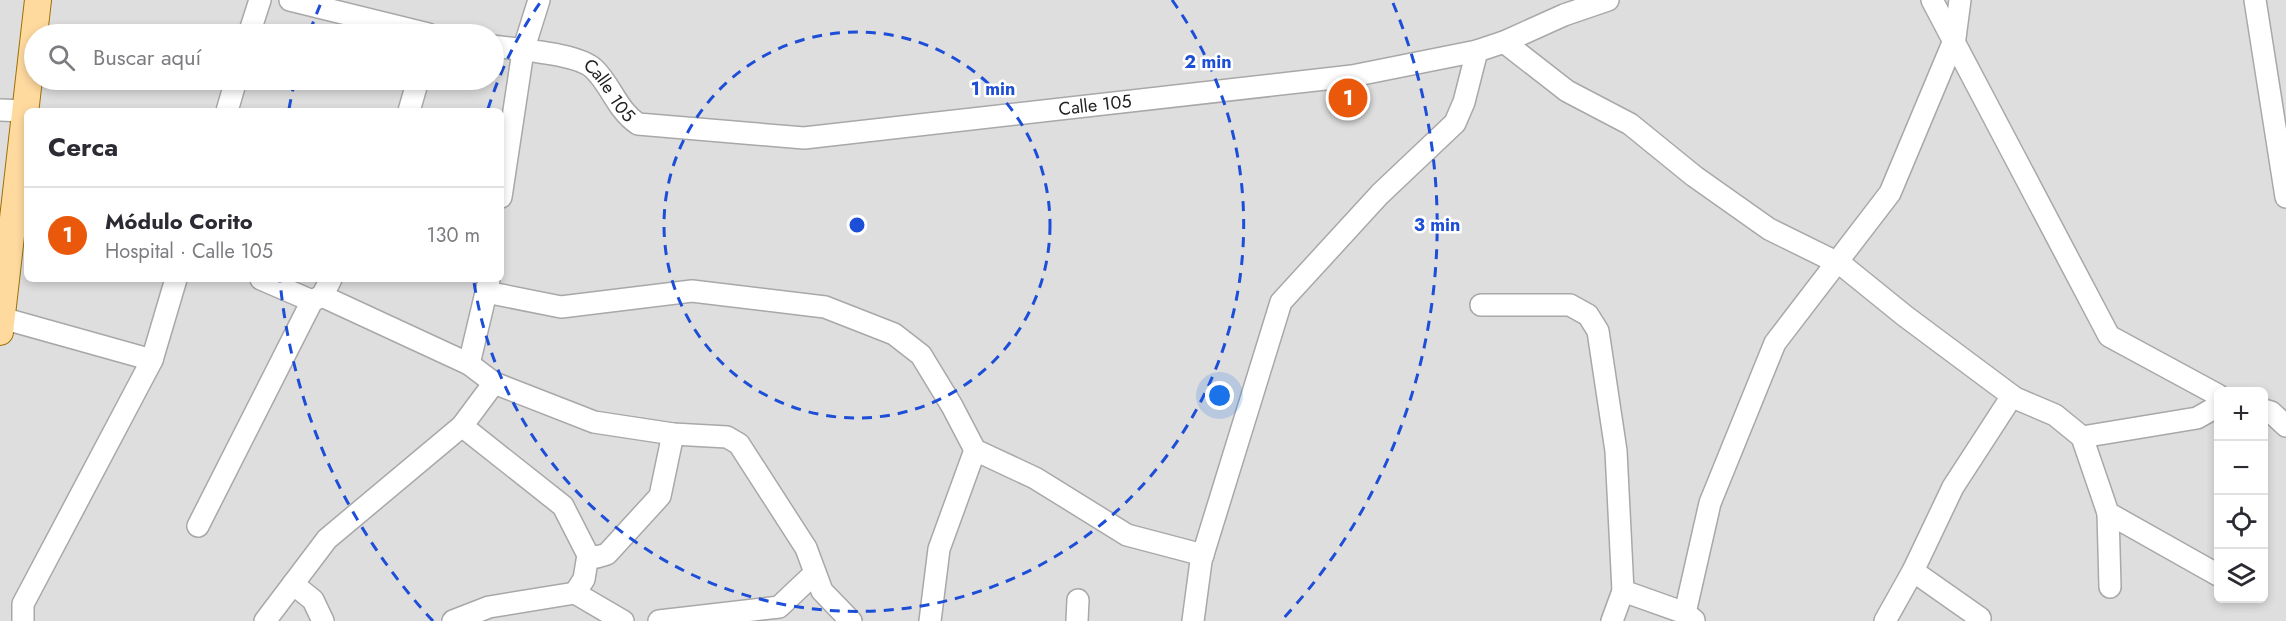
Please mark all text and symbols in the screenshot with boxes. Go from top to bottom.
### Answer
search box [24,24,504,90]
icon: search [45,41,78,74]
text: Buscar aquí [93,41,201,73]
text: 2 min [1184,49,1232,75]
street label: Calle 105 [578,52,641,128]
text: 1 min [971,76,1015,102]
pin: 1 [1328,76,1368,120]
street label: Calle 105 [1057,88,1133,122]
text: Cerca [48,128,118,166]
text: Módulo Corito [105,205,253,237]
text: 3 min [1414,212,1460,238]
centre of rings [847,215,867,235]
text: 1 [62,221,73,250]
text: 130 m [426,221,480,250]
text: Hospital · Calle 105 [105,237,273,266]
your location [1205,381,1234,410]
map controls [2214,387,2268,603]
button: + [2214,387,2268,441]
button: − [2214,441,2268,495]
button: locate [2214,495,2268,549]
button: layers [2214,549,2268,603]

